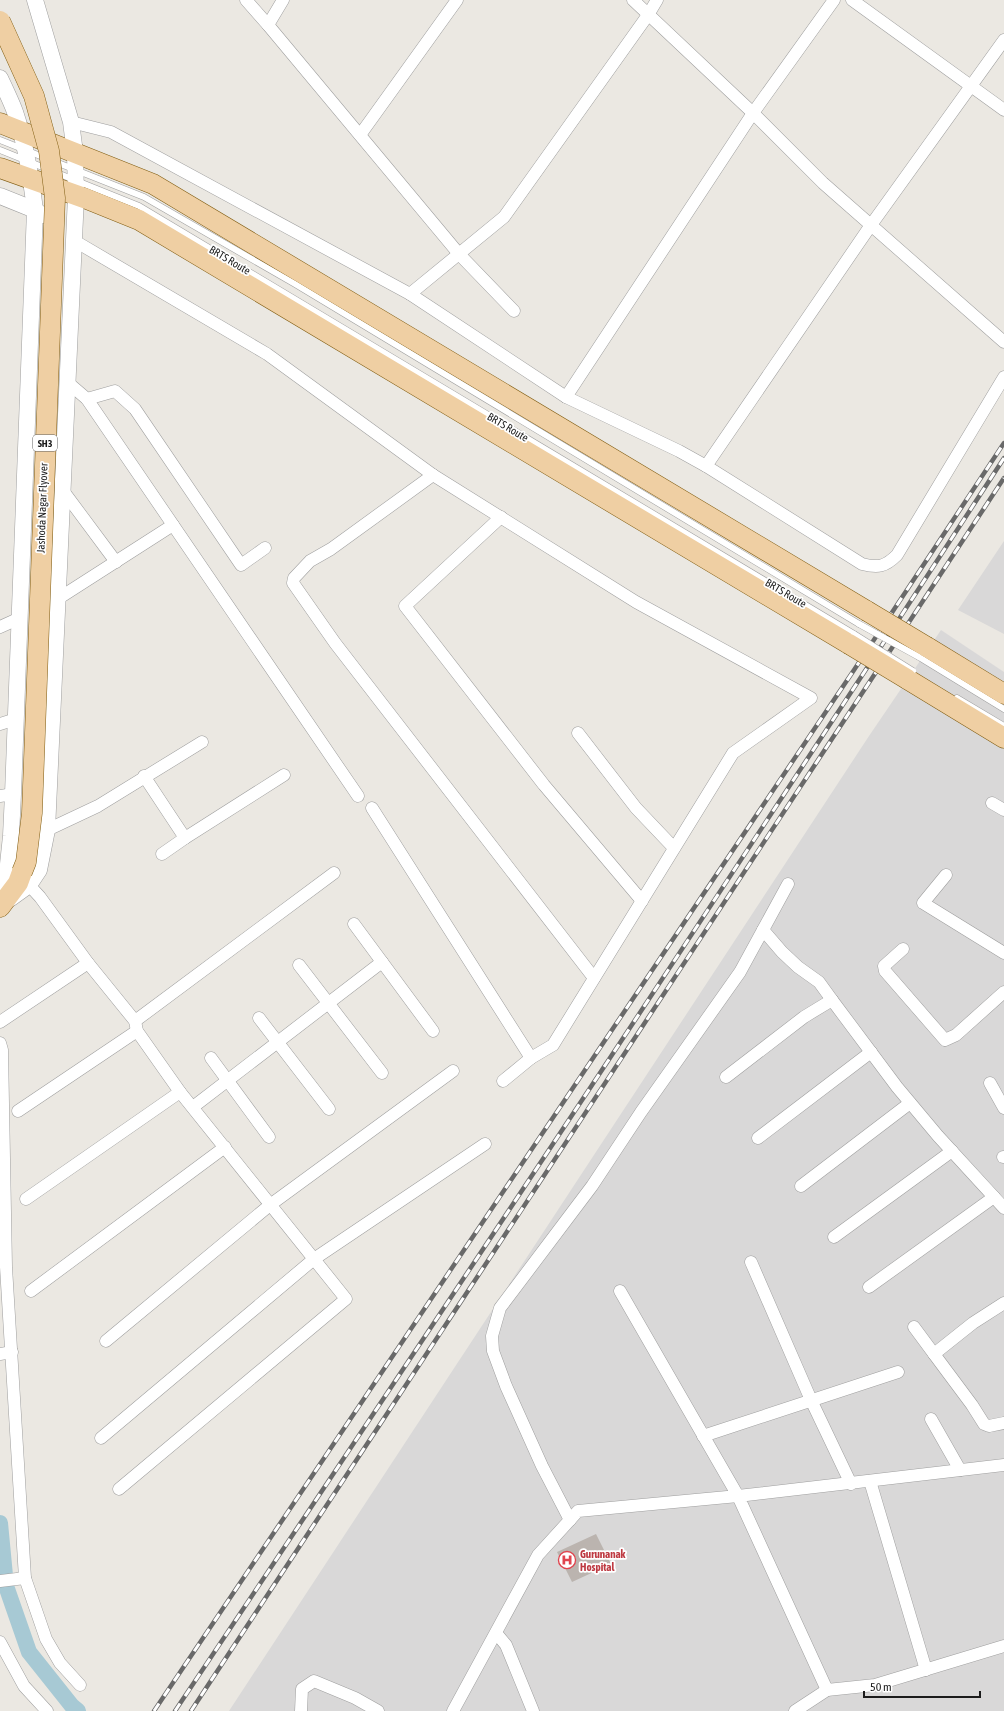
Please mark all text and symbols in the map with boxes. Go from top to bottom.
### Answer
street label: BRTS Route [207,243,253,277]
street label: BRTS Route [485,410,531,444]
road number: SH3 [33,435,57,451]
street label: Jashoda Nagar Flyover [34,462,50,553]
street label: BRTS Route [763,576,809,610]
place label: Gurunanak Hospital [580,1548,626,1573]
hospital icon: Gurunanak Hospital [557,1550,577,1570]
scale bar [864,1673,980,1699]
text: 50 m [870,1680,892,1694]

